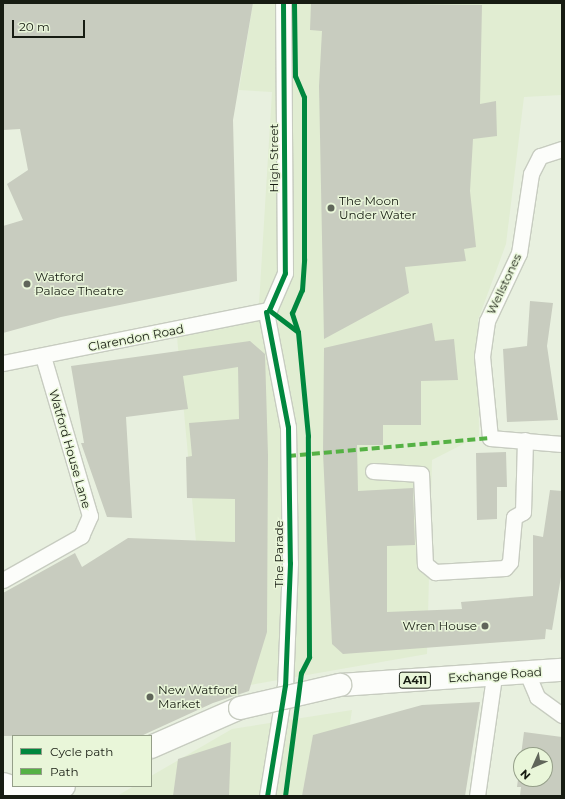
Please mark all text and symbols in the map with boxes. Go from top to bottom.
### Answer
scale bar [14,12,87,38]
text: 20 m [19,19,50,34]
street label: High Street [267,124,281,192]
place label: The Moon Under Water [339,194,416,222]
marker: The Moon Under Water [326,203,336,213]
street label: Wellstones [484,251,524,317]
place label: Watford Palace Theatre [35,270,124,298]
marker: Watford Palace Theatre [22,279,32,289]
street label: Clarendon Road [87,322,185,354]
street label: Watford House Lane [46,388,94,510]
street label: The Parade [272,520,286,588]
place label: Wren House [402,619,477,633]
marker: Wren House [480,621,490,631]
street label: Exchange Road [448,665,542,685]
road number: A411 [398,671,432,689]
place label: New Watford Market [158,683,237,711]
marker: New Watford Market [145,692,155,702]
legend [12,735,152,787]
text: Cycle path [50,744,113,759]
north arrow [513,747,553,787]
text: Path [50,764,79,779]
text: N [517,767,533,783]

